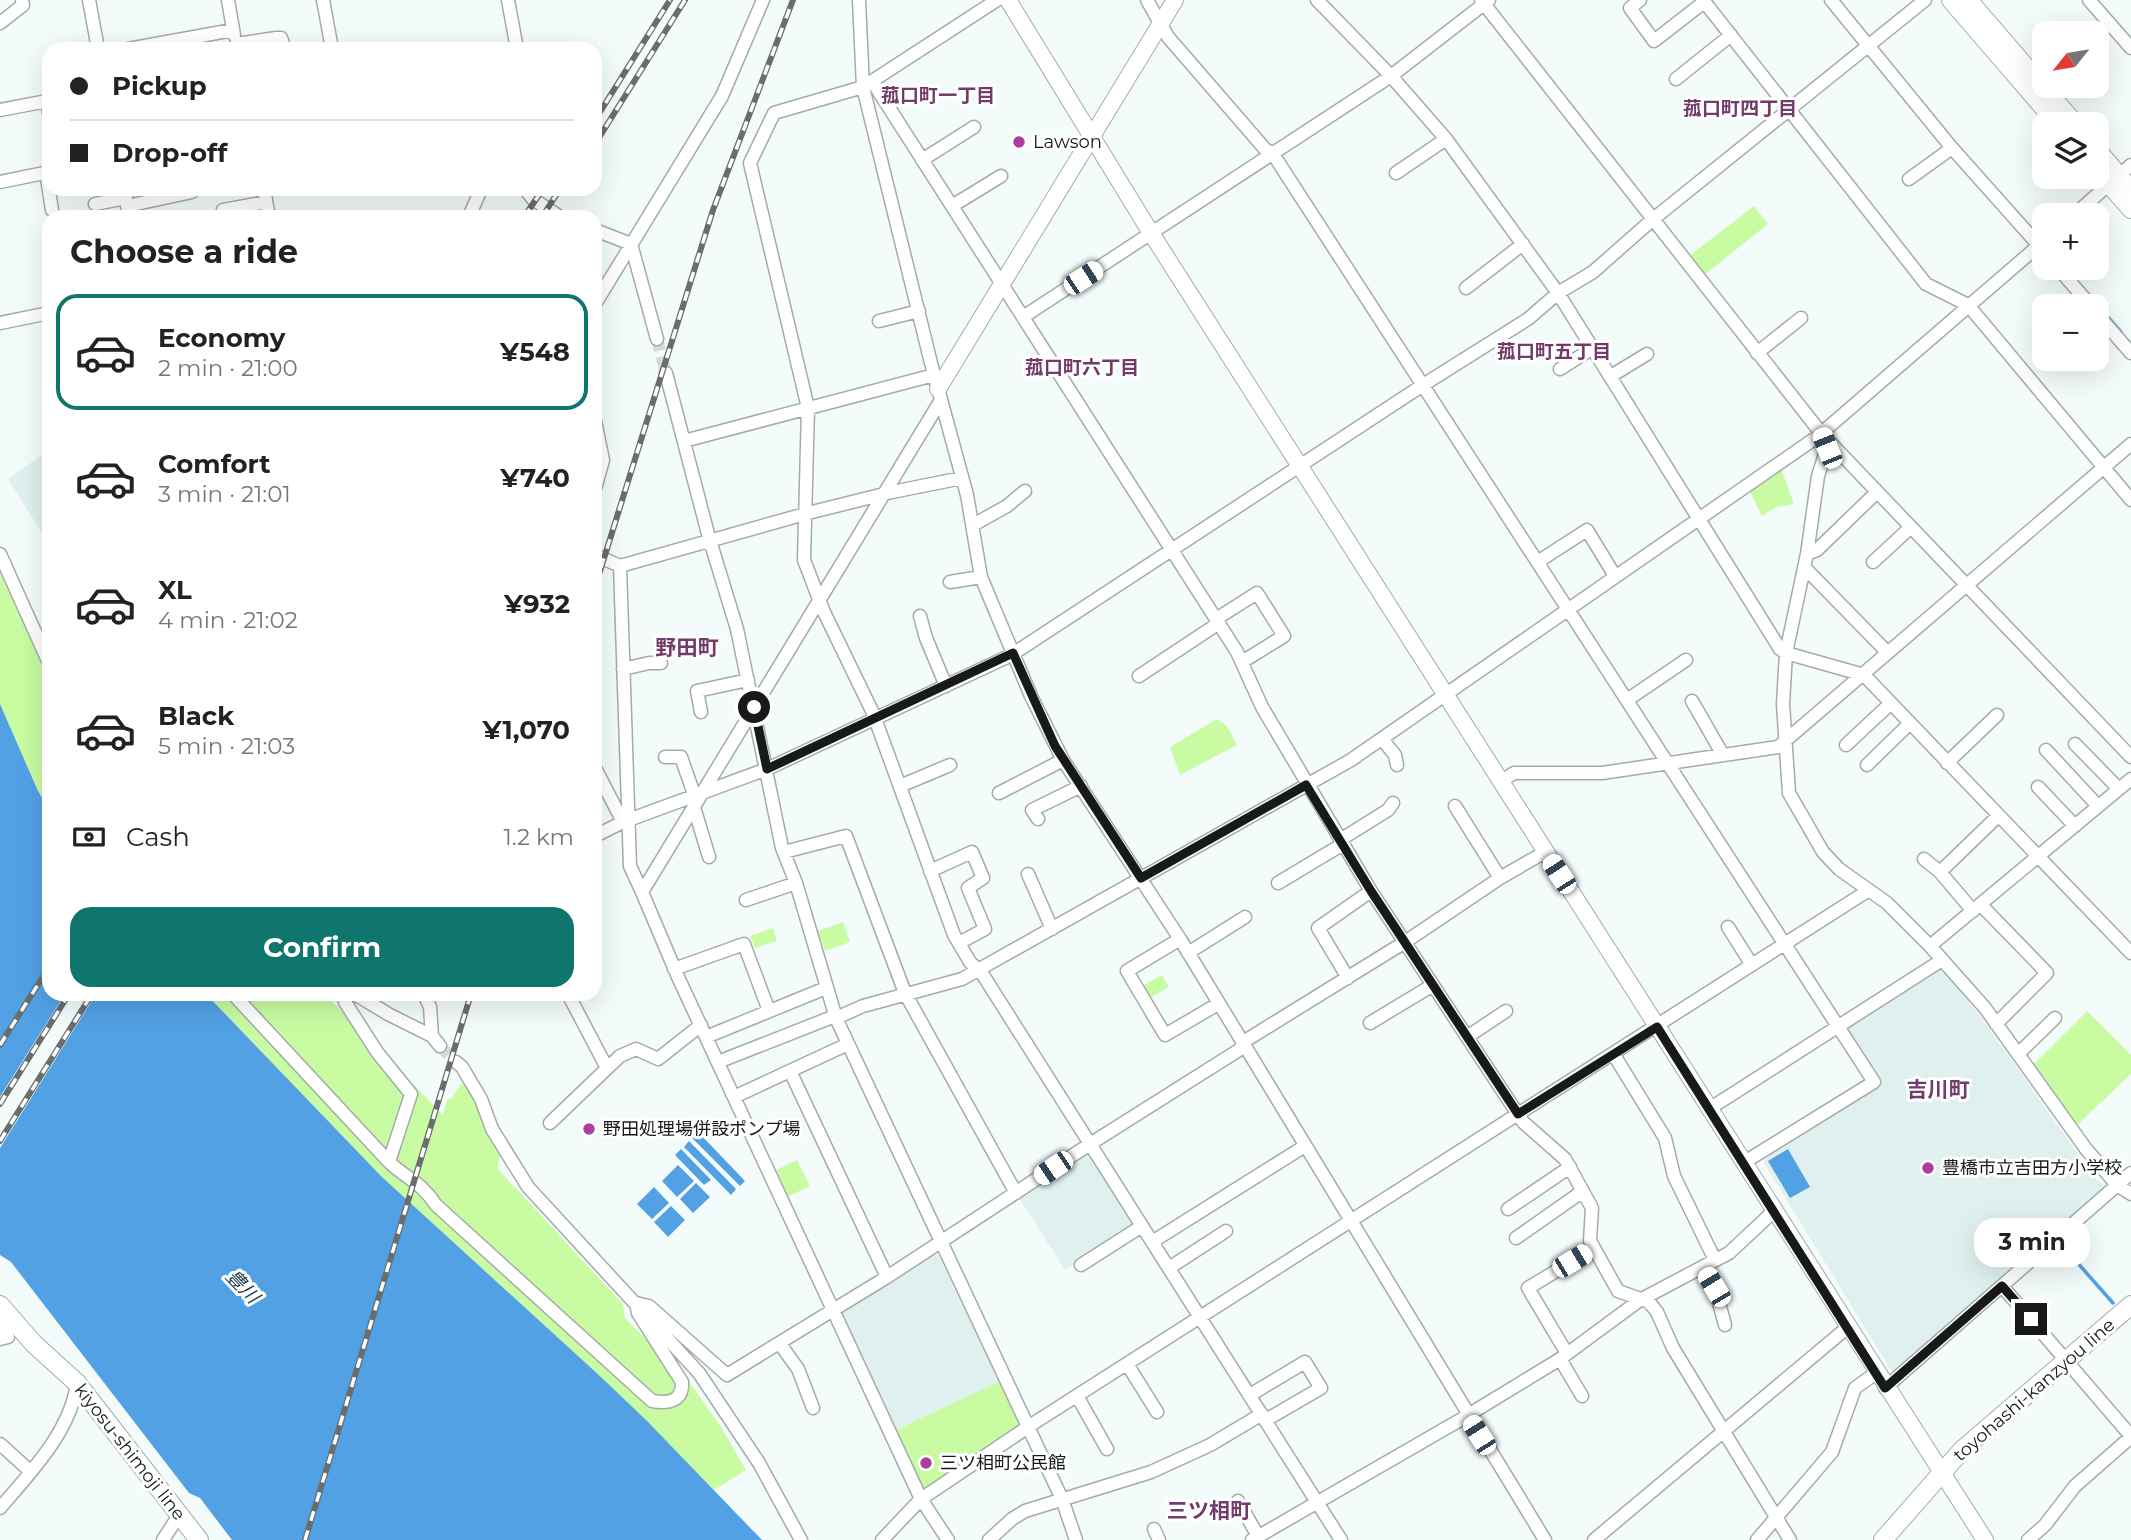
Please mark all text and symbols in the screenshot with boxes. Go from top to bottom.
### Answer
north arrow [2032,21,2109,98]
map controls [2032,21,2109,371]
text: Pickup [112,70,207,102]
district label: 菰口町一丁目 [881,84,995,107]
district label: 菰口町四丁目 [1683,97,1797,120]
button: layers [2032,112,2109,189]
place label: Lawson [1033,131,1102,153]
marker: Lawson [1011,134,1027,150]
text: Drop-off [112,137,227,169]
button: + [2032,203,2109,280]
text: Choose a ride [70,232,298,271]
car [1060,258,1107,298]
button: − [2032,294,2109,371]
icon: car [74,321,137,384]
text: Economy [158,322,285,354]
text: ¥548 [500,336,570,368]
district label: 菰口町五丁目 [1497,340,1611,363]
text: 2 min · 21:00 [158,354,298,382]
district label: 菰口町六丁目 [1025,356,1139,379]
car [1810,425,1845,471]
icon: car [74,447,137,510]
text: Comfort [158,448,270,480]
text: ¥740 [500,462,570,494]
text: 3 min · 21:01 [158,480,291,508]
icon: car [74,573,137,636]
text: XL [158,574,192,606]
text: ¥932 [504,588,570,620]
text: 4 min · 21:02 [158,606,298,634]
district label: 野田町 [656,635,719,660]
route start [738,691,770,723]
icon: car [74,699,137,762]
text: Black [158,700,234,732]
text: ¥1,070 [483,714,570,746]
text: 5 min · 21:03 [158,732,295,760]
icon: cash [70,818,108,856]
text: Cash [126,821,190,853]
text: 1.2 km [504,823,574,851]
car [1539,851,1580,897]
button: Confirm [70,907,574,987]
district label: 吉川町 [1907,1077,1970,1102]
place label: 野田処理場併設ポンプ場 [603,1118,800,1140]
marker: 野田処理場併設ポンプ場 [581,1121,597,1137]
car [1030,1148,1077,1188]
place label: 豊橋市立吉田方小学校 [1942,1157,2122,1179]
marker: 豊橋市立吉田方小学校 [1920,1160,1936,1176]
callout: 3 min [1973,1218,2089,1266]
text: 3 min [1998,1228,2066,1256]
car [1549,1241,1596,1281]
car [1695,1264,1734,1310]
water label: 豊川 [221,1265,265,1309]
route end [2015,1303,2047,1335]
street label: toyohashi-kanzyou line [1949,1314,2119,1466]
street label: kiyosu-shimoji line [70,1379,190,1525]
car [1459,1412,1500,1458]
place label: 三ツ相町公民館 [940,1452,1066,1474]
marker: 三ツ相町公民館 [918,1455,934,1471]
district label: 三ツ相町 [1167,1498,1251,1523]

